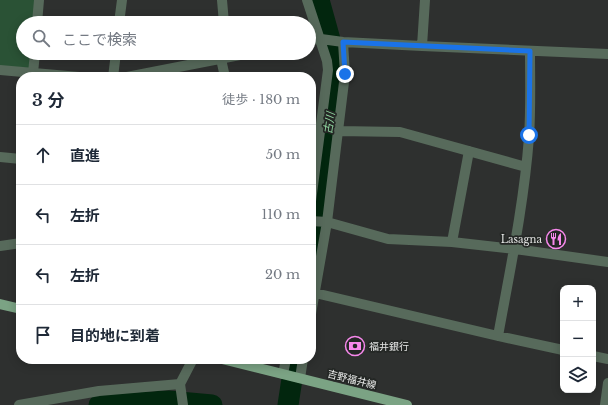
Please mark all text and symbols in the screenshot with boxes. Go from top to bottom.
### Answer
search box [16,16,316,60]
icon: search [30,27,52,49]
text: ここで検索 [62,30,137,49]
route end [336,65,354,83]
text: 3 分 [32,90,64,111]
text: 徒歩 · 180 m [222,91,300,108]
water label: 古川 [321,110,338,135]
route start [520,126,538,144]
icon: ahead [32,144,54,166]
text: 直進 [70,146,100,165]
text: 50 m [266,146,300,163]
icon: left [32,204,54,226]
text: 左折 [70,206,100,225]
text: 110 m [261,206,300,223]
restaurant icon: Lasagna [545,228,567,250]
place label: Lasagna [501,233,542,246]
icon: left [32,264,54,286]
text: 左折 [70,266,100,285]
text: 20 m [265,266,300,283]
map controls [560,285,596,393]
button: + [560,285,596,321]
button: − [560,321,596,357]
icon: arrive [32,324,54,346]
text: 目的地に到着 [70,326,160,345]
bank icon: 福井銀行 [344,335,366,357]
place label: 福井銀行 [369,340,409,353]
button: layers [560,357,596,393]
street label: 吉野福井線 [326,367,378,392]

